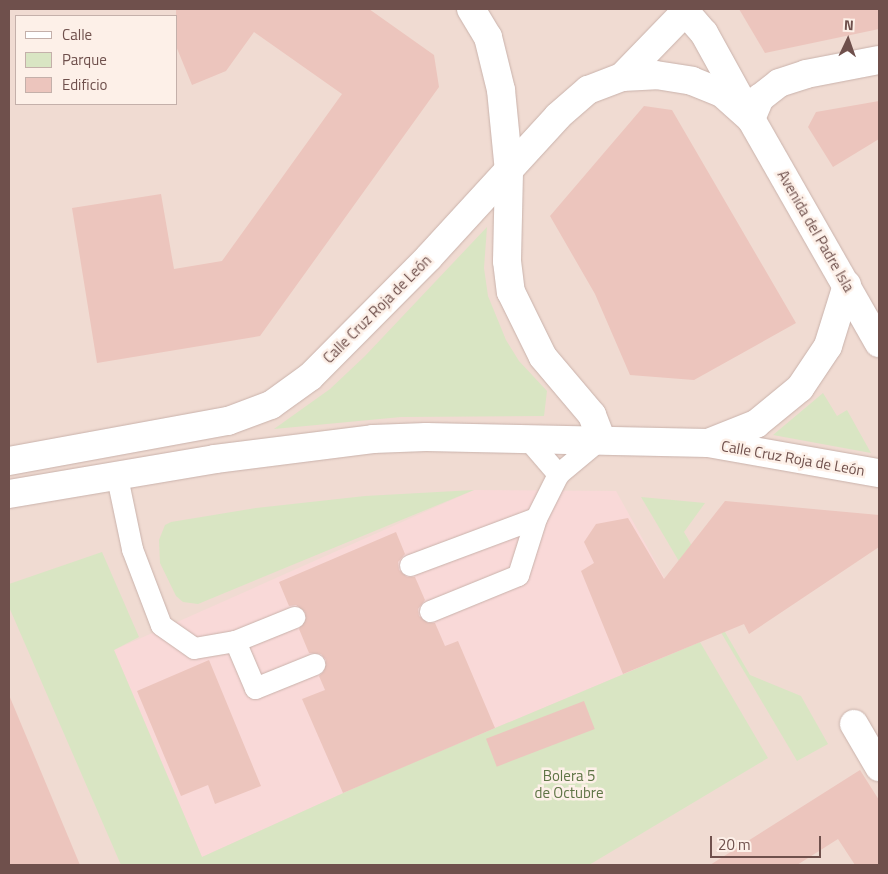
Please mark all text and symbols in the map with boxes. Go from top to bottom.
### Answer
text: N [843,14,854,35]
legend [15,15,178,105]
north arrow [823,15,873,65]
text: Calle [62,23,92,46]
text: Parque [62,48,107,71]
text: Edificio [62,73,107,96]
street label: Avenida del Padre Isla [774,167,858,295]
street label: Calle Cruz Roja de León [319,251,435,367]
street label: Calle Cruz Roja de León [720,437,866,479]
park label: Bolera 5 de Octubre [535,766,603,801]
scale bar [713,826,824,858]
text: 20 m [718,833,751,856]

